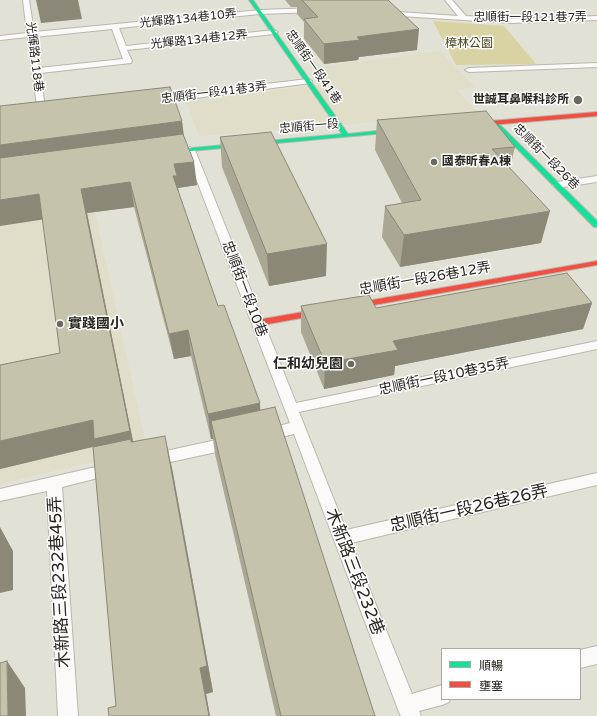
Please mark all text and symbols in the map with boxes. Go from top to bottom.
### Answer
street label: 光輝路134巷10弄 [139,7,237,31]
street label: 忠順街一段121巷7弄 [473,11,587,25]
street label: 光輝路118巷 [23,21,45,93]
street label: 忠順街一段41巷 [282,27,344,107]
street label: 光輝路134巷12弄 [150,28,248,52]
park label: 樟林公園 [445,37,493,51]
street label: 忠順街一段41巷3弄 [160,79,268,107]
place label: 世誠耳鼻喉科診所 [473,93,569,107]
marker: 世誠耳鼻喉科診所 [572,94,584,106]
street label: 忠順街一段 [278,117,340,137]
street label: 忠順街一段26巷 [510,121,582,193]
place label: 國泰昕春A棟 [442,155,511,169]
marker: 國泰昕春A棟 [429,157,439,167]
street label: 忠順街一段10巷 [218,239,270,339]
street label: 忠順街一段26巷12弄 [358,259,492,299]
place label: 實踐國小 [68,316,124,332]
marker: 實踐國小 [55,319,65,329]
street label: 忠順街一段10巷35弄 [377,355,511,399]
place label: 仁和幼兒園 [273,356,343,372]
marker: 仁和幼兒園 [346,359,356,369]
street label: 忠順街一段26巷26弄 [388,481,550,537]
street label: 木新路三段232巷45弄 [45,495,75,669]
street label: 木新路三段232巷 [320,506,388,638]
legend [441,648,581,700]
text: 順暢 [479,659,503,673]
text: 壅塞 [479,679,503,693]

